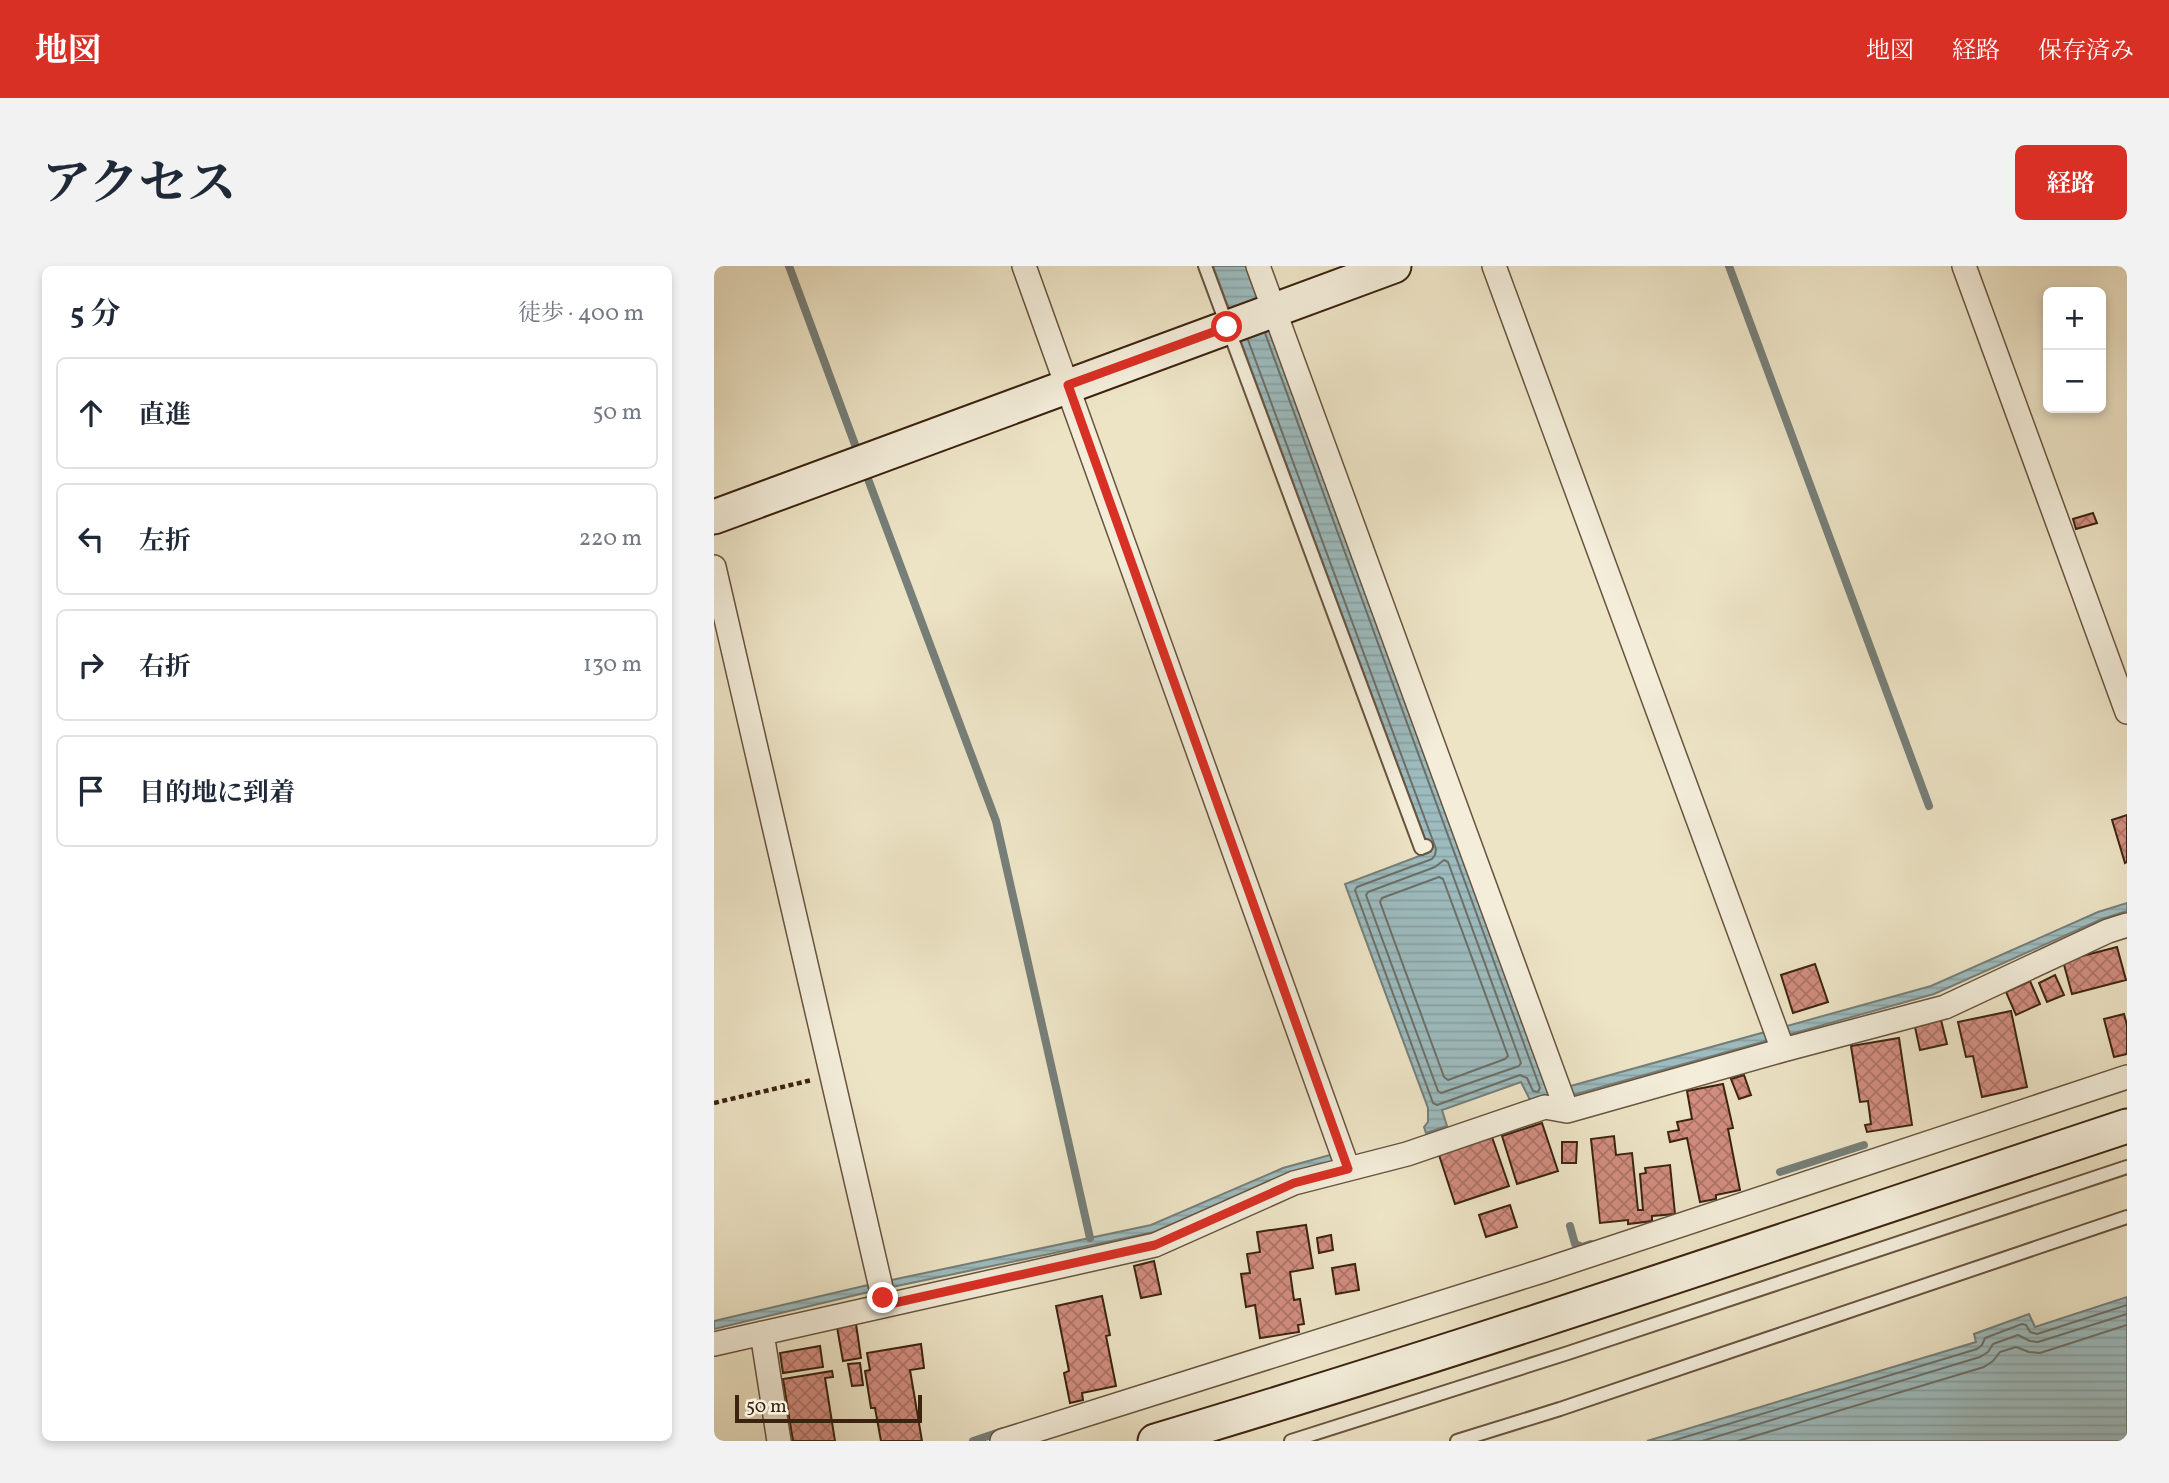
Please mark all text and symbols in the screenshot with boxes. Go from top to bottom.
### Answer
text: 地図 [35,30,101,76]
text: 地図 [1866,35,1914,69]
text: 経路 [1952,35,2000,69]
text: 保存済み [2038,35,2134,69]
button: 経路 [2015,145,2127,220]
text: アクセス [42,152,237,221]
map controls [2043,287,2106,413]
button: + [2043,287,2106,350]
text: 5 分 [70,294,120,336]
text: 徒歩 · 400 m [518,298,644,330]
route start [1211,311,1242,342]
button: − [2043,350,2106,413]
icon: ahead [72,394,110,432]
text: 50 m [593,397,642,429]
text: 直進 [139,398,191,434]
icon: left [72,520,110,558]
text: 220 m [579,523,642,555]
text: 左折 [139,524,191,560]
icon: right [72,646,110,684]
text: 130 m [583,649,642,681]
text: 右折 [139,650,191,686]
icon: arrive [72,772,110,810]
text: 目的地に到着 [139,776,295,812]
route end [867,1282,898,1313]
scale bar [735,1392,922,1424]
text: 50 m [746,1394,787,1420]

